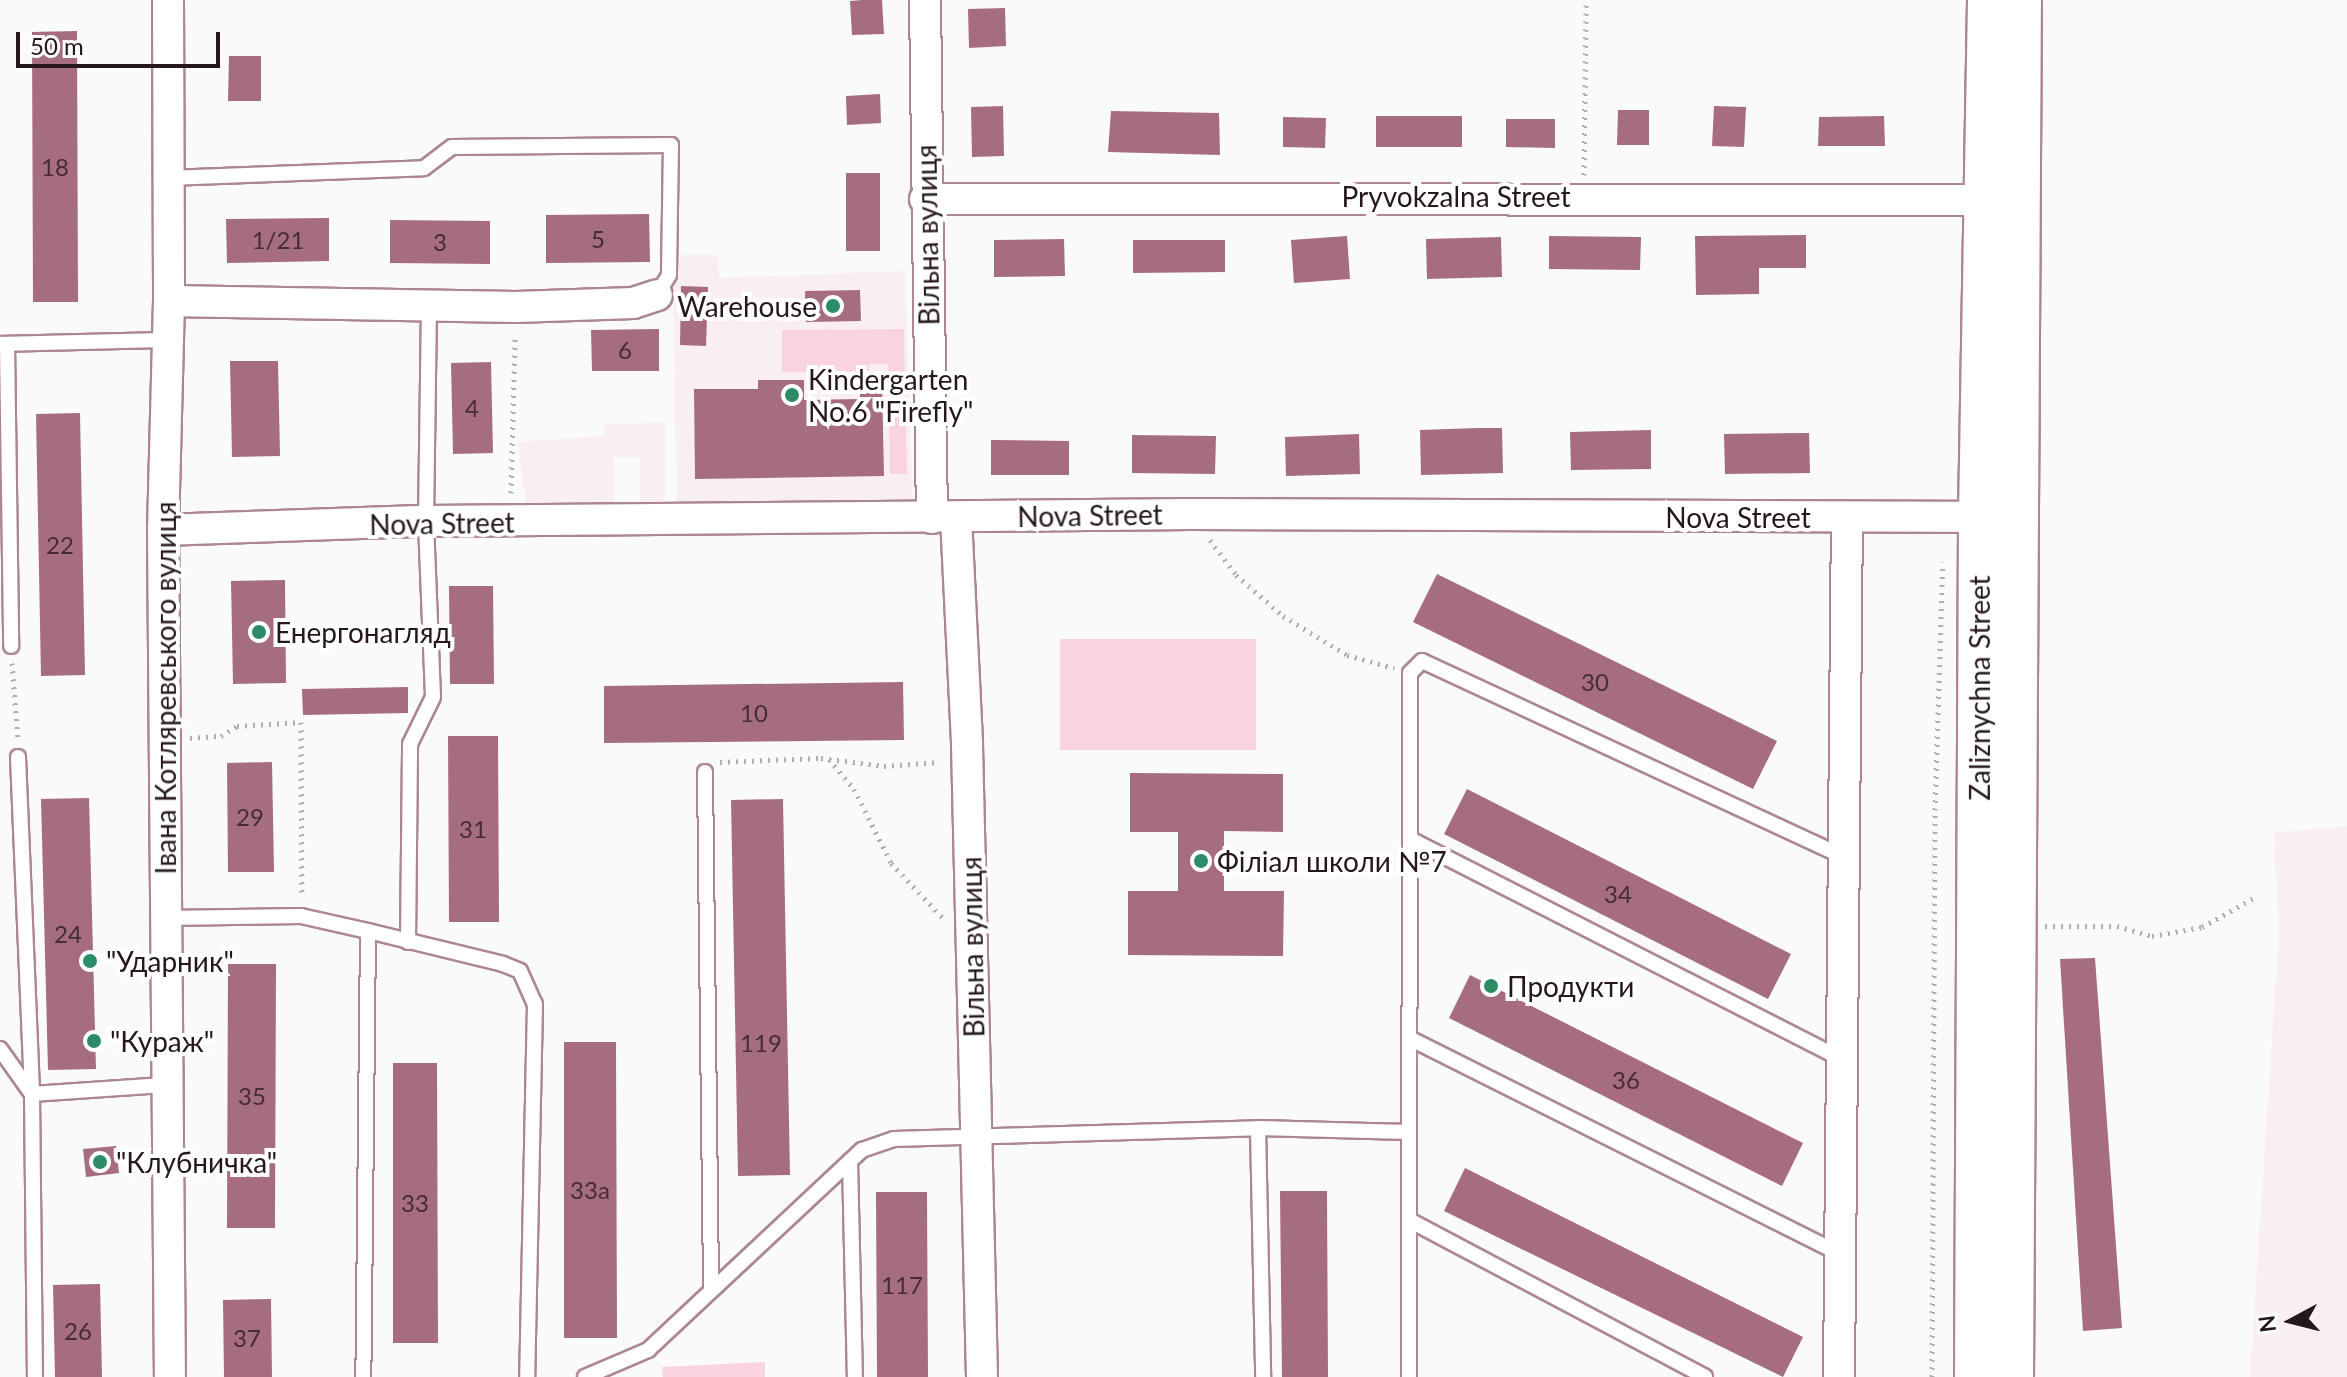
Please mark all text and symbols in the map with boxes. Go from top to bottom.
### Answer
scale bar [20,16,224,66]
text: 50 m [30,31,84,60]
street label: Вільна вулиця [909,144,945,326]
house number: 18 [41,153,69,181]
street label: Pryvokzalna Street [1342,179,1570,213]
house number: 5 [591,225,605,253]
house number: 1/21 [252,226,304,254]
house number: 3 [433,228,447,256]
place label: Warehouse [677,289,817,323]
marker: Warehouse [824,297,842,315]
house number: 6 [618,336,632,364]
place label: Kindergarten No.6 "Firefly" [808,362,973,428]
marker: Kindergarten No.6 "Firefly" [783,386,801,404]
house number: 4 [465,394,479,422]
street label: Nova Street [1017,497,1163,533]
street label: Nova Street [1665,500,1811,534]
street label: Івана Котляревського вулиця [148,501,182,875]
street label: Nova Street [369,505,515,541]
house number: 22 [46,531,74,559]
street label: Zaliznychna Street [1962,575,1996,801]
place label: Енергонагляд [275,615,451,649]
marker: Енергонагляд [250,623,268,641]
house number: 30 [1581,668,1609,696]
house number: 10 [740,699,768,727]
house number: 29 [236,803,264,831]
house number: 31 [459,815,487,843]
place label: Філіал школи №7 [1217,844,1447,878]
marker: Філіал школи №7 [1192,852,1210,870]
street label: Вільна вулиця [954,856,990,1038]
house number: 34 [1604,880,1632,908]
house number: 24 [54,920,82,948]
place label: "Ударник" [106,944,234,978]
marker: "Ударник" [81,952,99,970]
place label: Продукти [1507,969,1634,1003]
marker: Продукти [1482,977,1500,995]
place label: "Кураж" [110,1024,214,1058]
house number: 119 [740,1029,782,1057]
marker: "Кураж" [85,1032,103,1050]
house number: 36 [1612,1066,1640,1094]
house number: 35 [238,1082,266,1110]
place label: "Клубничка" [116,1145,277,1179]
marker: "Клубничка" [91,1153,109,1171]
house number: 33а [570,1176,610,1204]
house number: 33 [401,1189,429,1217]
house number: 117 [881,1271,923,1299]
north arrow [2251,1281,2331,1361]
text: N [2252,1314,2281,1334]
house number: 26 [64,1317,92,1345]
house number: 37 [233,1324,261,1352]

